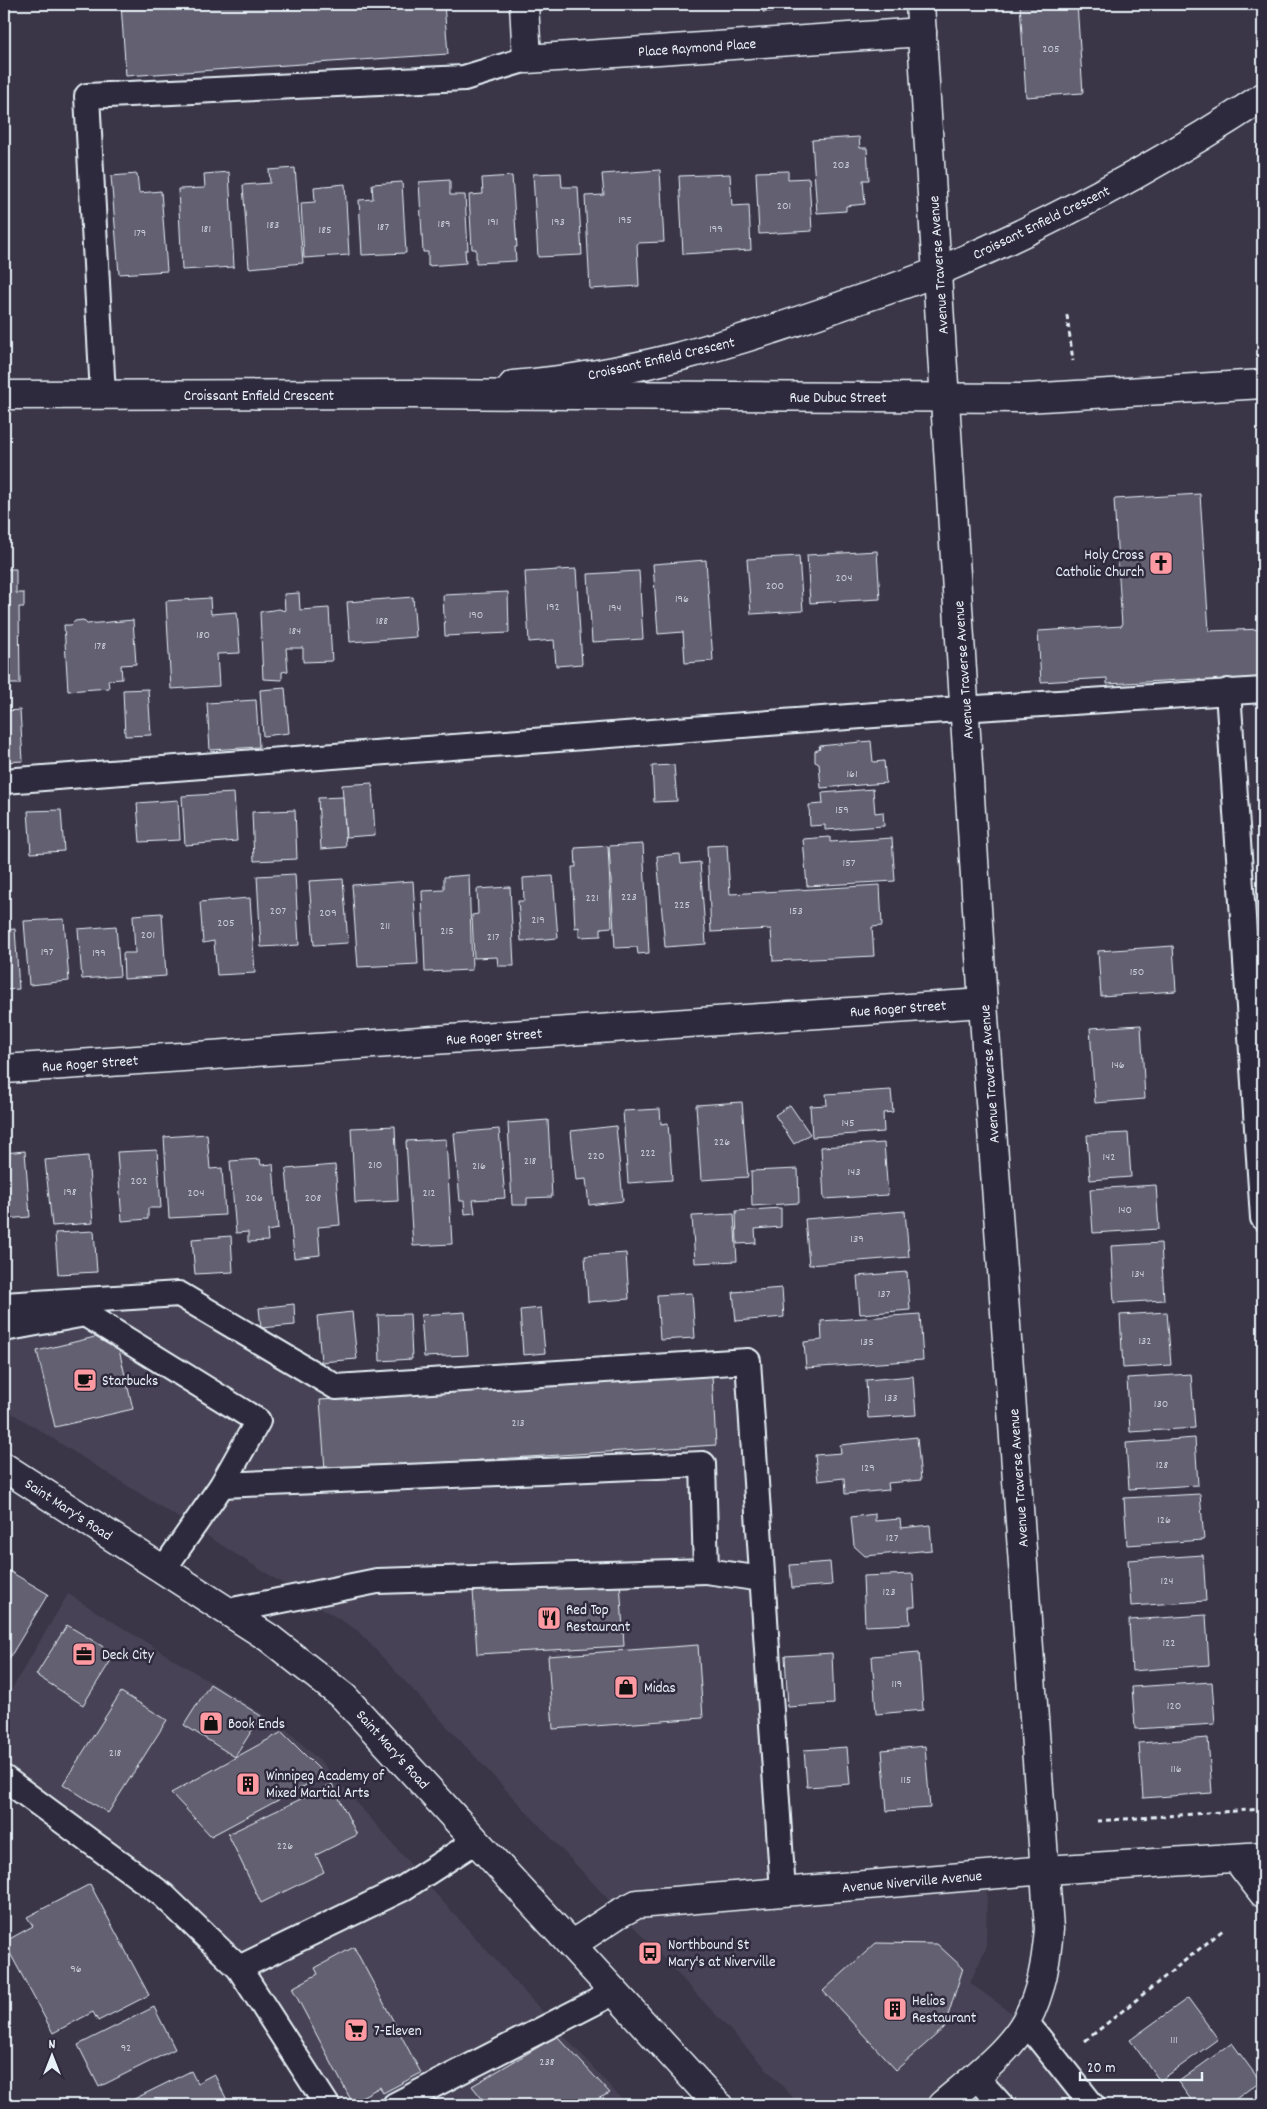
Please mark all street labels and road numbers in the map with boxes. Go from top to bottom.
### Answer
street label: Place Raymond Place [637,34,757,64]
street label: Croissant Enfield Crescent [970,181,1115,267]
street label: Avenue Traverse Avenue [924,194,956,335]
street label: Croissant Enfield Crescent [586,332,738,388]
street label: Croissant Enfield Crescent [184,386,335,408]
street label: Rue Dubuc Street [790,388,887,410]
street label: Avenue Traverse Avenue [949,599,981,740]
street label: Rue Roger Street [849,996,947,1024]
street label: Avenue Traverse Avenue [975,1003,1007,1144]
street label: Rue Roger Street [445,1024,543,1052]
street label: Rue Roger Street [41,1051,139,1079]
street label: Avenue Traverse Avenue [1004,1407,1036,1548]
street label: Saint Mary's Road [20,1474,116,1547]
street label: Saint Mary's Road [350,1706,433,1795]
street label: Avenue Niverville Avenue [841,1866,983,1900]

